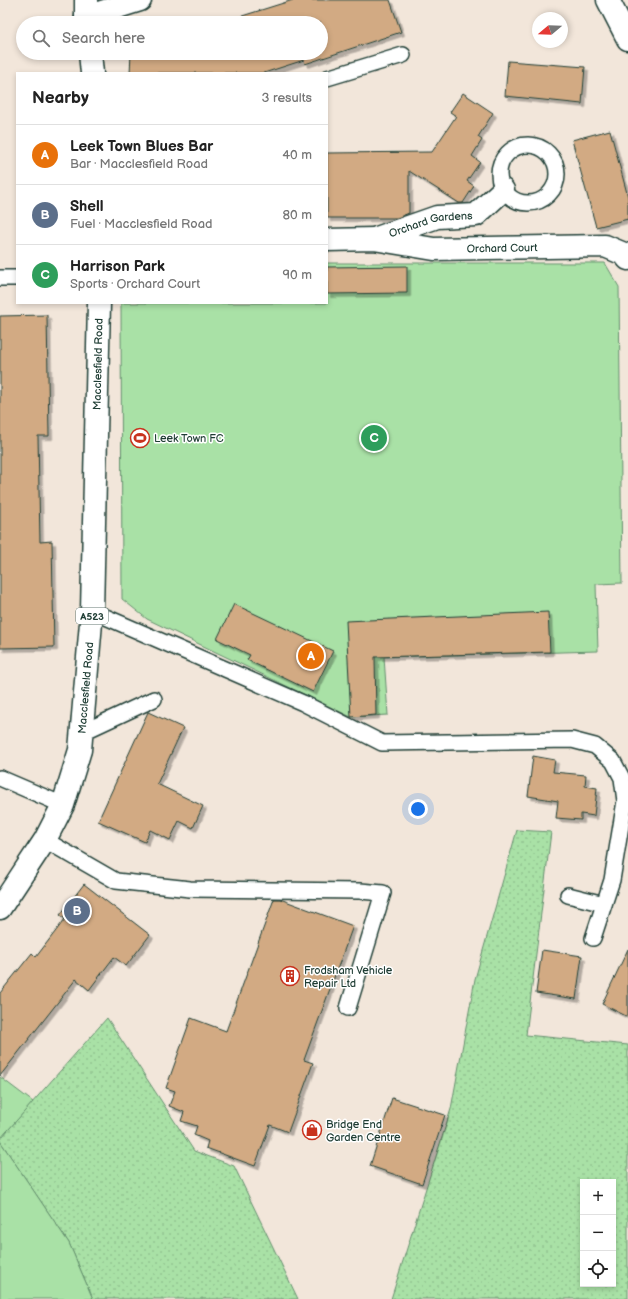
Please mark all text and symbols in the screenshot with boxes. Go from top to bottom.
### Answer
north arrow [532,12,568,48]
search box [16,16,328,60]
icon: search [30,27,52,49]
text: Search here [62,29,145,48]
text: Nearby [32,88,89,108]
text: 3 results [261,90,312,106]
text: Leek Town Blues Bar [70,137,213,156]
text: A [41,147,49,163]
text: 40 m [282,147,312,163]
text: Bar · Macclesfield Road [70,156,208,172]
text: Shell [70,197,103,216]
text: B [40,207,50,223]
text: 80 m [283,207,312,223]
street label: Orchard Gardens [387,209,473,240]
text: Fuel · Macclesfield Road [70,216,213,232]
street label: Orchard Court [467,241,538,255]
text: Harrison Park [70,257,165,276]
text: C [40,267,50,283]
text: 90 m [283,267,312,283]
text: Sports · Orchard Court [70,276,200,292]
street label: Macclesfield Road [91,318,106,410]
pin: C [361,423,387,453]
sports icon: Leek Town FC [129,427,151,449]
place label: Leek Town FC [154,432,224,445]
road number: A523 [76,608,108,624]
street label: Macclesfield Road [75,641,96,734]
pin: A [298,641,324,671]
your location [408,799,428,819]
pin: B [64,896,90,926]
place label: Frodsham Vehicle Repair Ltd [304,964,393,990]
building icon: Frodsham Vehicle Repair Ltd [279,965,301,987]
place label: Bridge End Garden Centre [326,1118,401,1144]
shop icon: Bridge End Garden Centre [301,1119,323,1141]
map controls [580,1179,616,1287]
button: + [580,1179,616,1215]
button: − [580,1215,616,1251]
button: locate [580,1251,616,1287]

